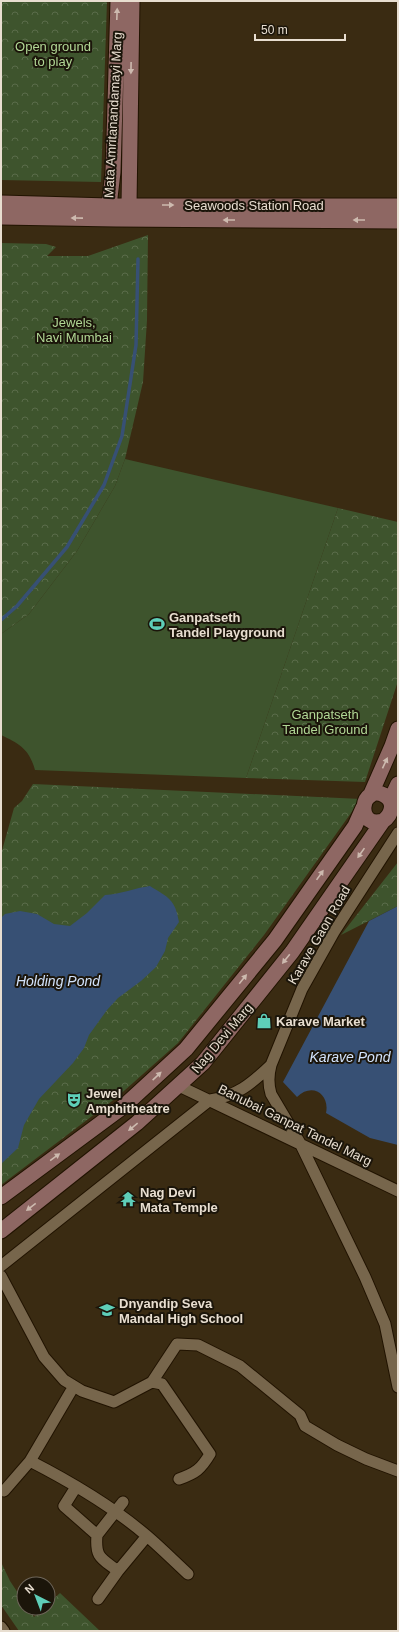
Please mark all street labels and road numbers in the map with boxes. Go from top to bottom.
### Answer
street label: Mata Amritanandamayi Marg [101,32,125,198]
street label: Seawoods Station Road [184,198,324,213]
street label: Karave Gaon Road [285,883,353,987]
street label: Nag Devi Marg [188,1000,256,1076]
street label: Banubai Ganpat Tandel Marg [216,1081,374,1169]

